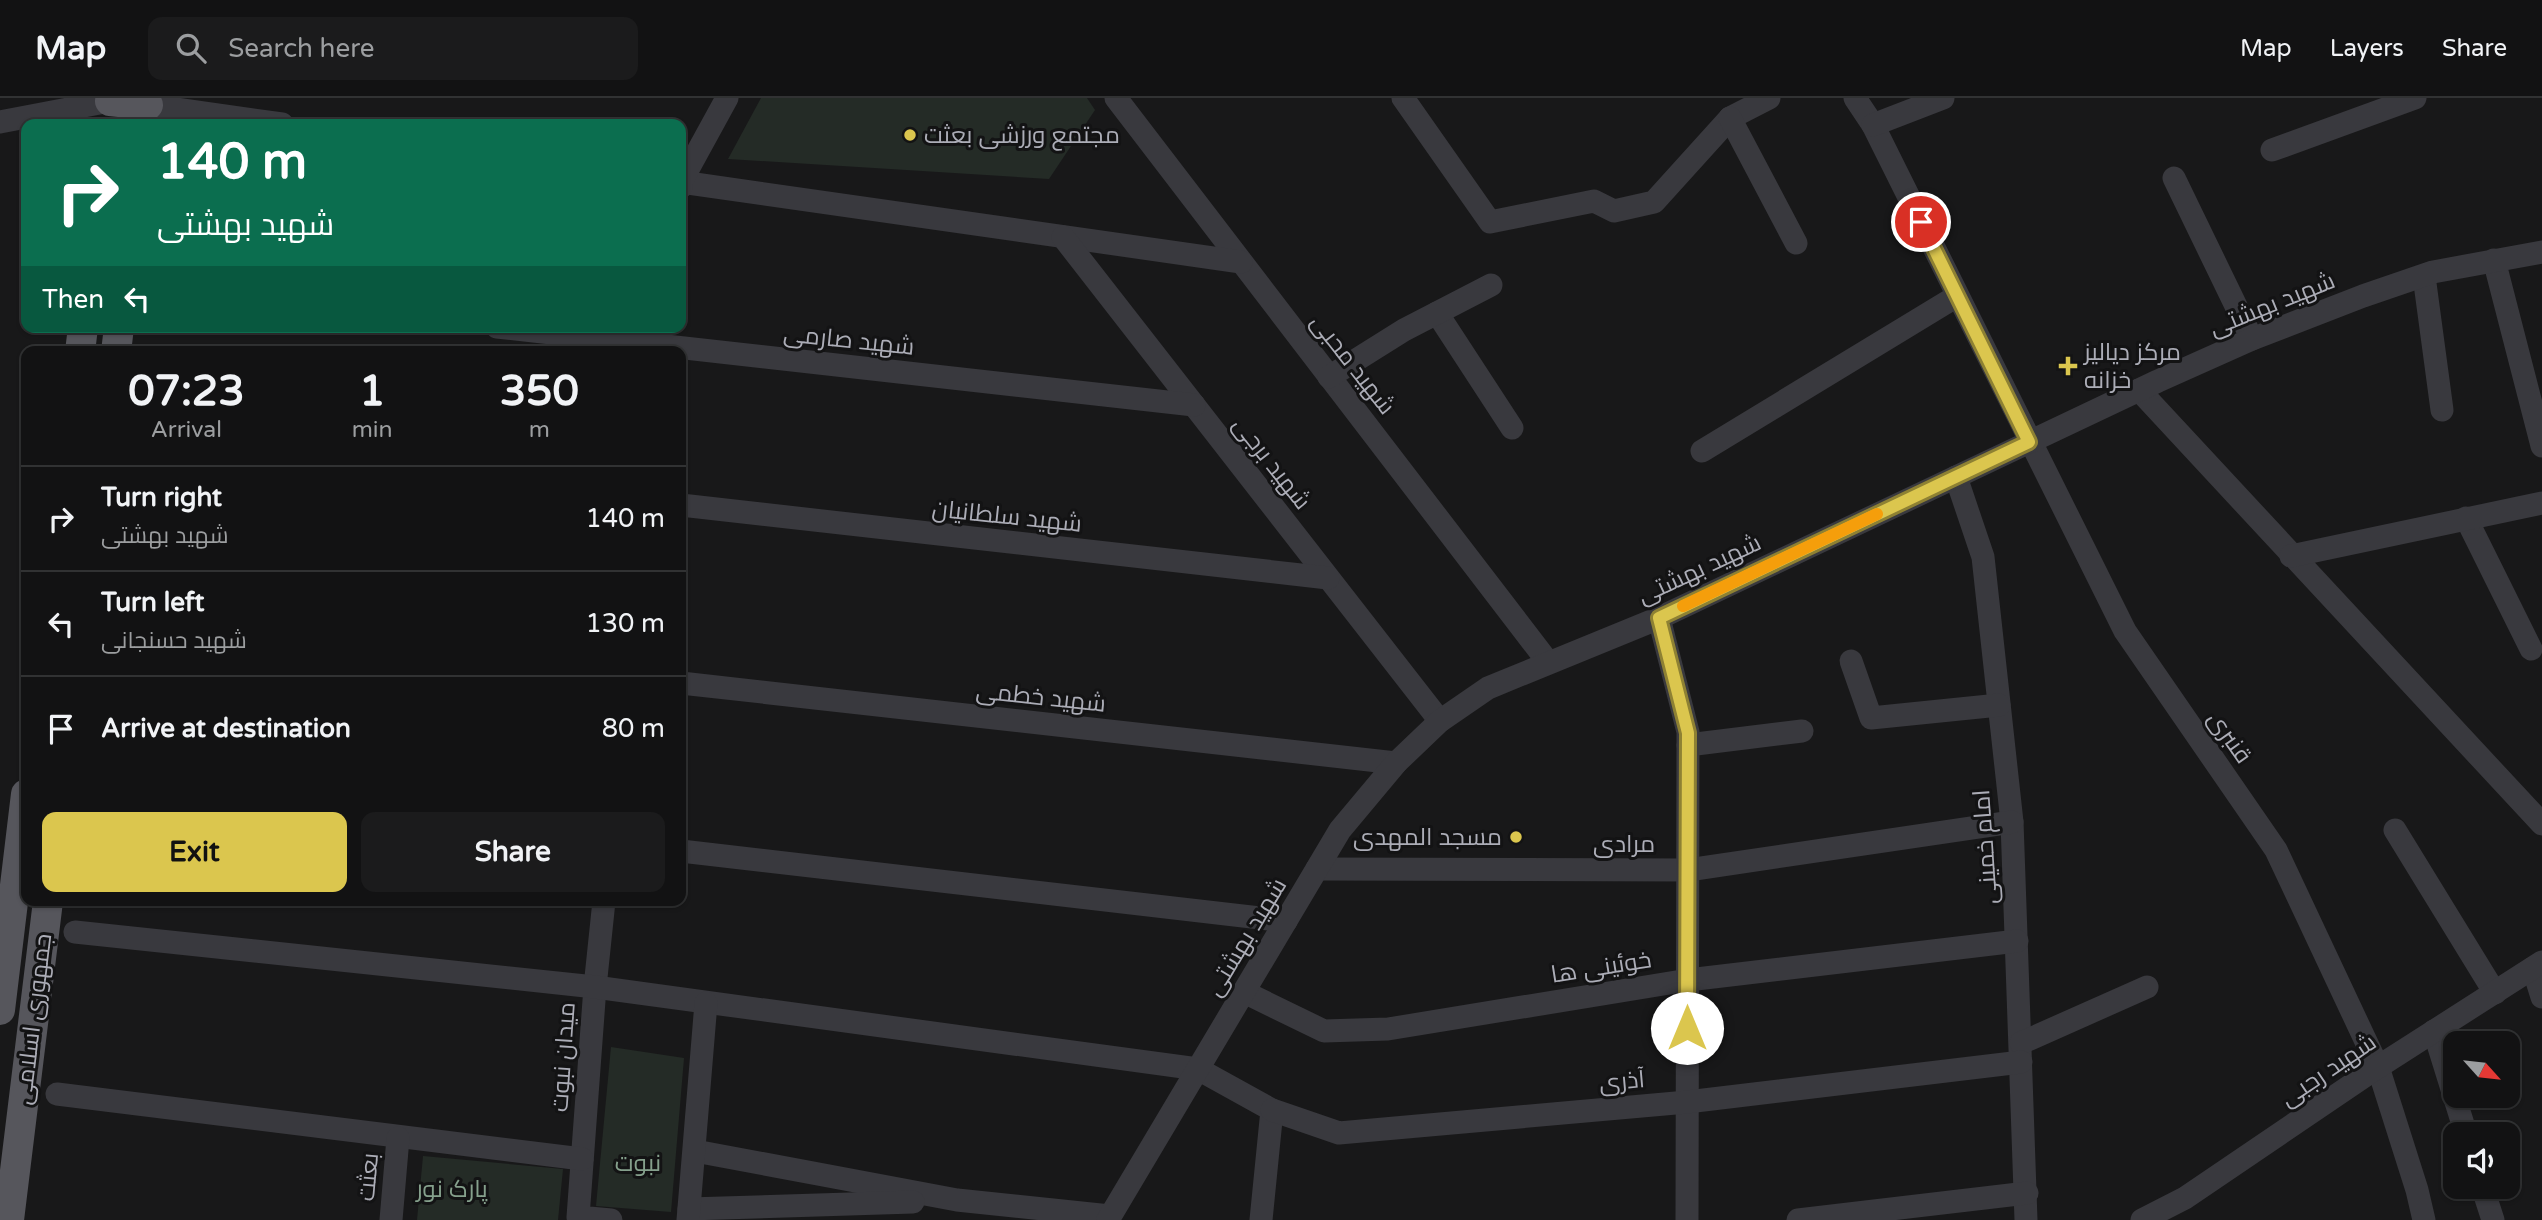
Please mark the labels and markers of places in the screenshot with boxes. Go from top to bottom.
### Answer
place label: مجتمع ورزشی بعثت [924,121,1120,151]
marker: مجتمع ورزشی بعثت [902,127,918,143]
pin [1891,192,1951,252]
place label: مرکز دیالیز خزانه [2082,338,2181,395]
marker: مرکز دیالیز خزانه [2058,356,2078,376]
place label: مسجد المهدی [1353,823,1502,852]
marker: مسجد المهدی [1508,829,1524,845]

